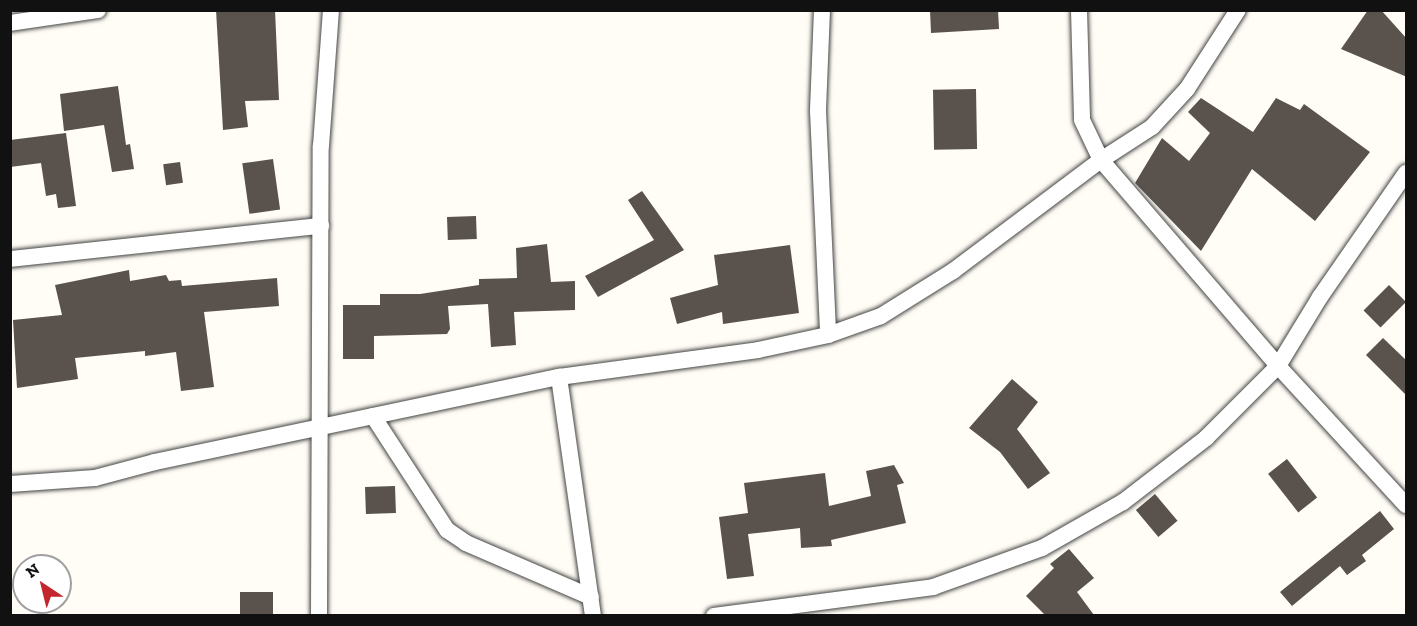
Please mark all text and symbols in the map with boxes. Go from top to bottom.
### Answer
north arrow [12,554,72,614]
text: N [22,559,43,582]

